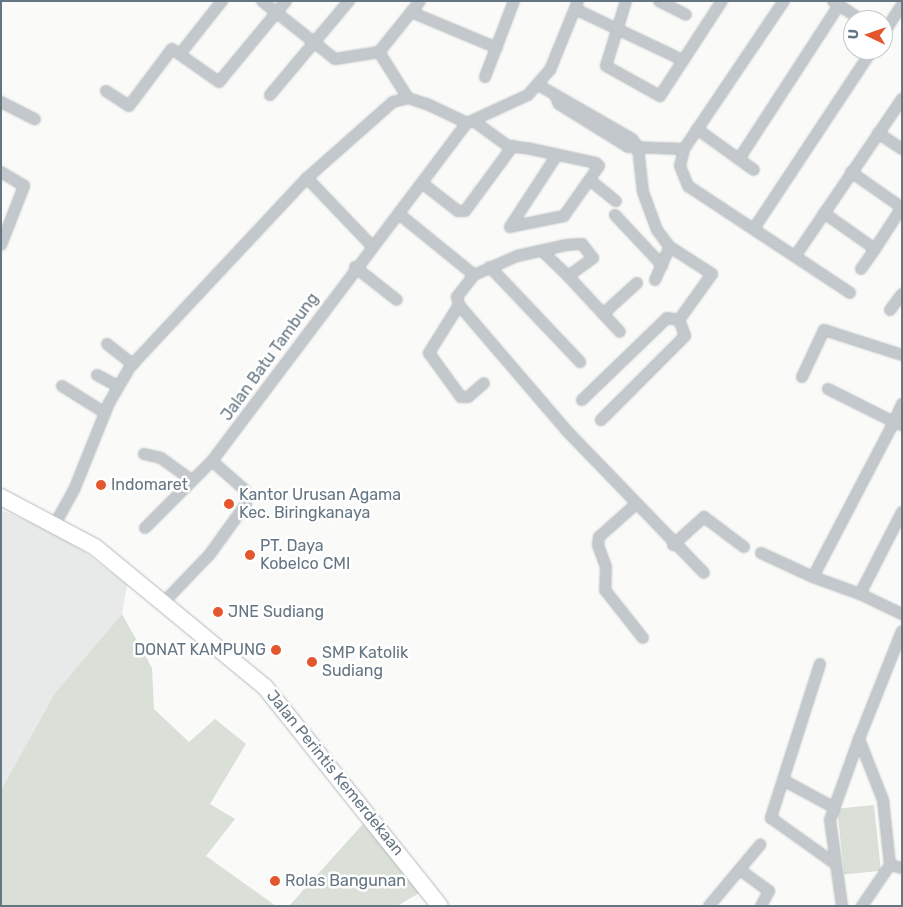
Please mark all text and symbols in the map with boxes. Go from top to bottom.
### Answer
north arrow [843,10,893,60]
text: U [845,29,862,40]
street label: Jalan Batu Tambung [217,289,323,425]
place label: Indomaret [111,475,188,495]
marker: Indomaret [95,479,107,491]
place label: Kantor Urusan Agama Kec. Biringkanaya [239,485,402,523]
marker: Kantor Urusan Agama Kec. Biringkanaya [223,498,235,510]
place label: PT. Daya Kobelco CMI [260,536,350,574]
marker: PT. Daya Kobelco CMI [244,549,256,561]
place label: JNE Sudiang [228,602,324,622]
marker: JNE Sudiang [212,606,224,618]
place label: DONAT KAMPUNG [134,640,266,660]
place label: SMP Katolik Sudiang [322,643,409,681]
marker: DONAT KAMPUNG [270,644,282,656]
marker: SMP Katolik Sudiang [306,656,318,668]
street label: Jalan Perintis Kemerdekaan [262,686,408,860]
place label: Rolas Bangunan [285,871,406,891]
marker: Rolas Bangunan [269,875,281,887]

